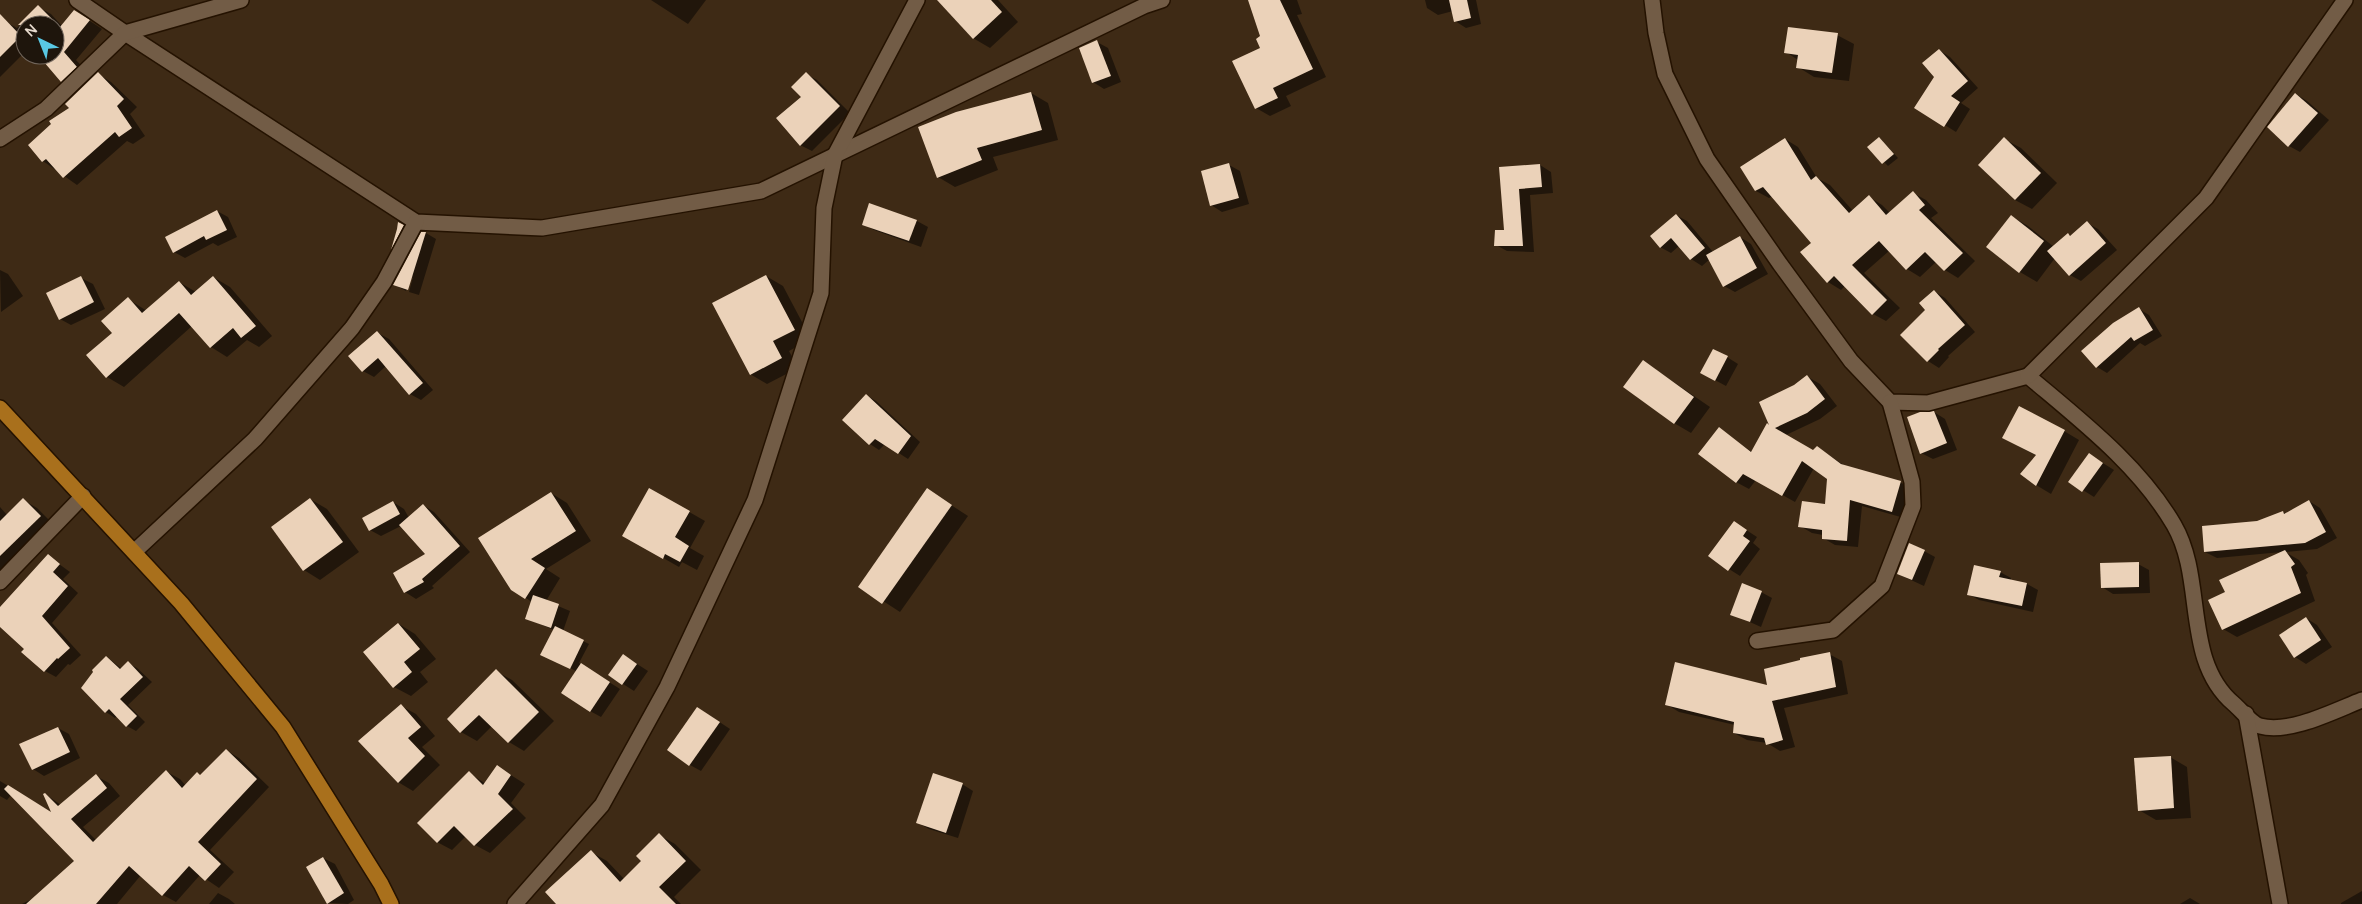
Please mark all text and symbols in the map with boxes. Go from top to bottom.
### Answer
north arrow [15,15,65,65]
text: N [21,20,41,41]

